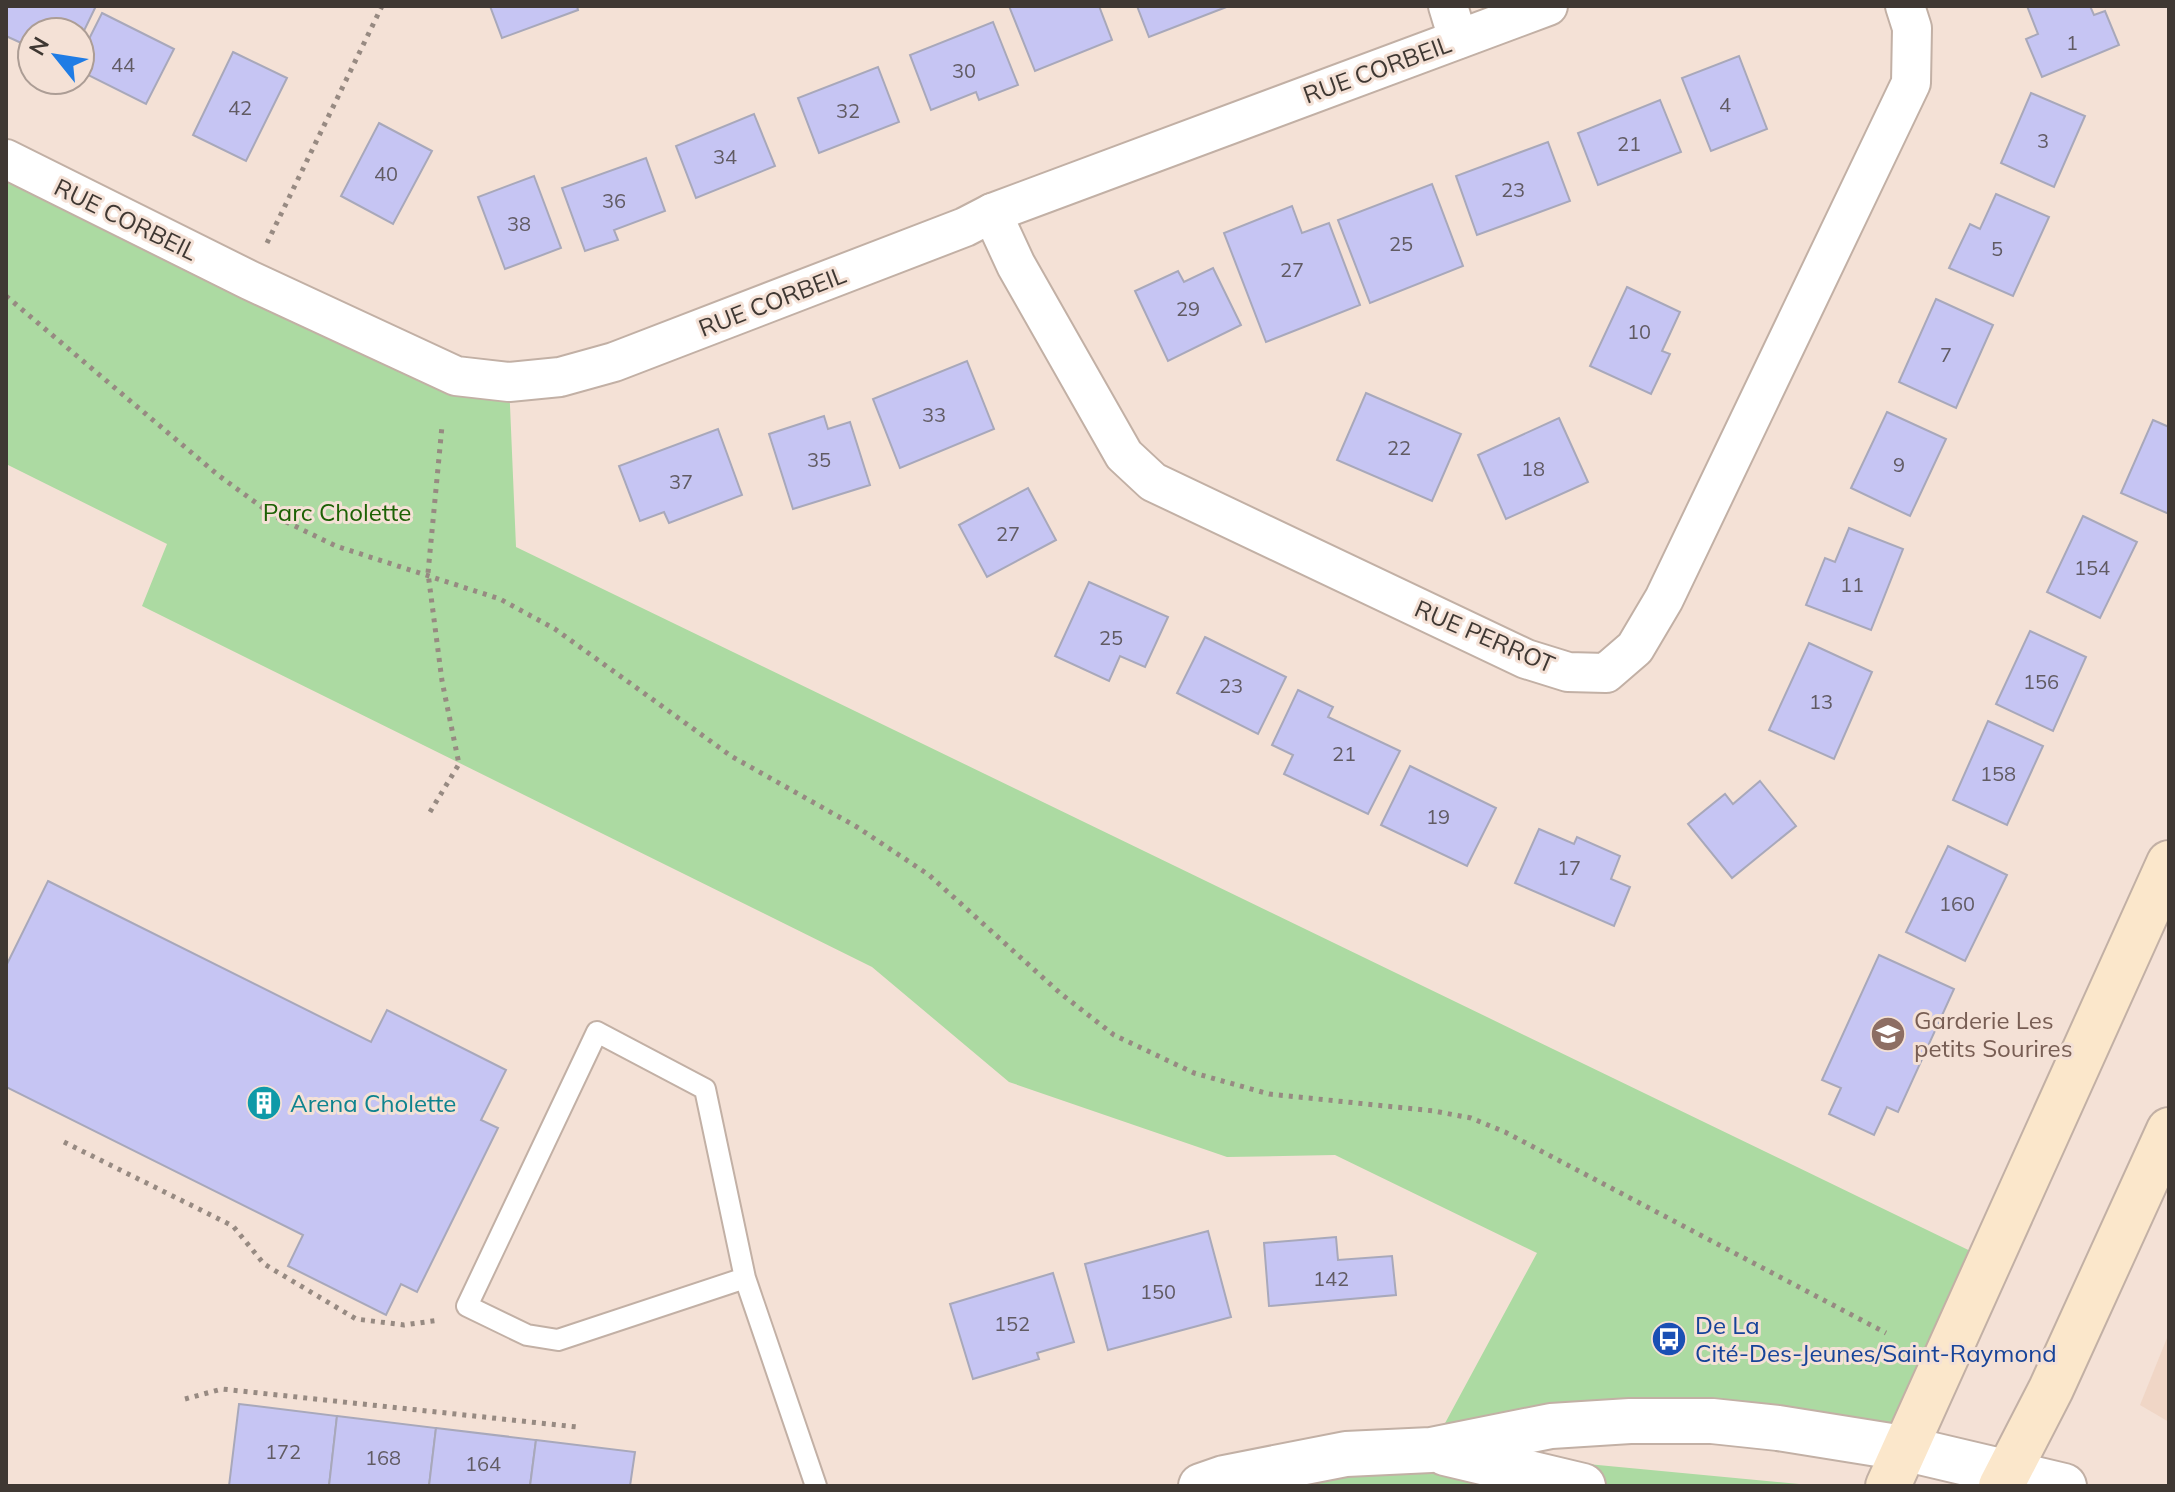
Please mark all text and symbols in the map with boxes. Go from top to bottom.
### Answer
north arrow [16,16,96,96]
street label: RUE CORBEIL [1299,28,1455,110]
house number: 1 [2066,30,2078,55]
text: N [22,32,55,60]
house number: 44 [111,52,135,77]
house number: 30 [952,58,976,83]
house number: 4 [1719,92,1731,117]
house number: 42 [228,95,252,120]
house number: 32 [836,98,860,123]
house number: 3 [2037,128,2049,153]
house number: 21 [1617,131,1641,156]
house number: 34 [713,144,737,169]
house number: 40 [374,161,398,186]
street label: RUE CORBEIL [50,171,202,267]
house number: 23 [1501,177,1525,202]
house number: 36 [602,188,626,213]
house number: 38 [507,211,531,236]
house number: 25 [1389,231,1413,256]
house number: 5 [1991,236,2003,261]
house number: 27 [1280,257,1304,282]
street label: RUE CORBEIL [694,259,850,343]
house number: 29 [1176,296,1200,321]
house number: 10 [1627,319,1651,344]
house number: 7 [1940,342,1952,367]
house number: 33 [922,402,946,427]
house number: 22 [1387,435,1411,460]
house number: 35 [807,447,831,472]
house number: 9 [1893,452,1905,477]
house number: 18 [1521,456,1545,481]
house number: 37 [669,469,693,494]
park label: Parc Cholette [263,497,411,527]
house number: 27 [996,521,1020,546]
house number: 154 [2074,555,2110,580]
house number: 11 [1840,572,1864,597]
street label: RUE PERROT [1410,593,1560,679]
house number: 25 [1099,625,1123,650]
house number: 156 [2023,669,2059,694]
house number: 23 [1219,673,1243,698]
house number: 13 [1809,689,1833,714]
house number: 21 [1332,741,1356,766]
house number: 158 [1980,761,2016,786]
house number: 19 [1426,804,1450,829]
house number: 17 [1557,855,1581,880]
house number: 160 [1939,891,1975,916]
place label: Garderie Les petits Sourires [1914,1005,2073,1063]
school or university icon: Garderie Les petits Sourires [1869,1015,1907,1053]
building icon: Arena Cholette [245,1084,283,1122]
place label: Arena Cholette [290,1088,456,1118]
house number: 142 [1313,1266,1349,1291]
house number: 150 [1140,1279,1176,1304]
place label: De La Cité-Des-Jeunes/Saint-Raymond [1695,1310,2057,1368]
house number: 152 [994,1311,1030,1336]
bus stop icon: De La Cité-Des-Jeunes/Saint-Raymond [1650,1320,1688,1358]
house number: 172 [265,1439,301,1464]
house number: 168 [365,1445,401,1470]
house number: 164 [465,1451,501,1476]

